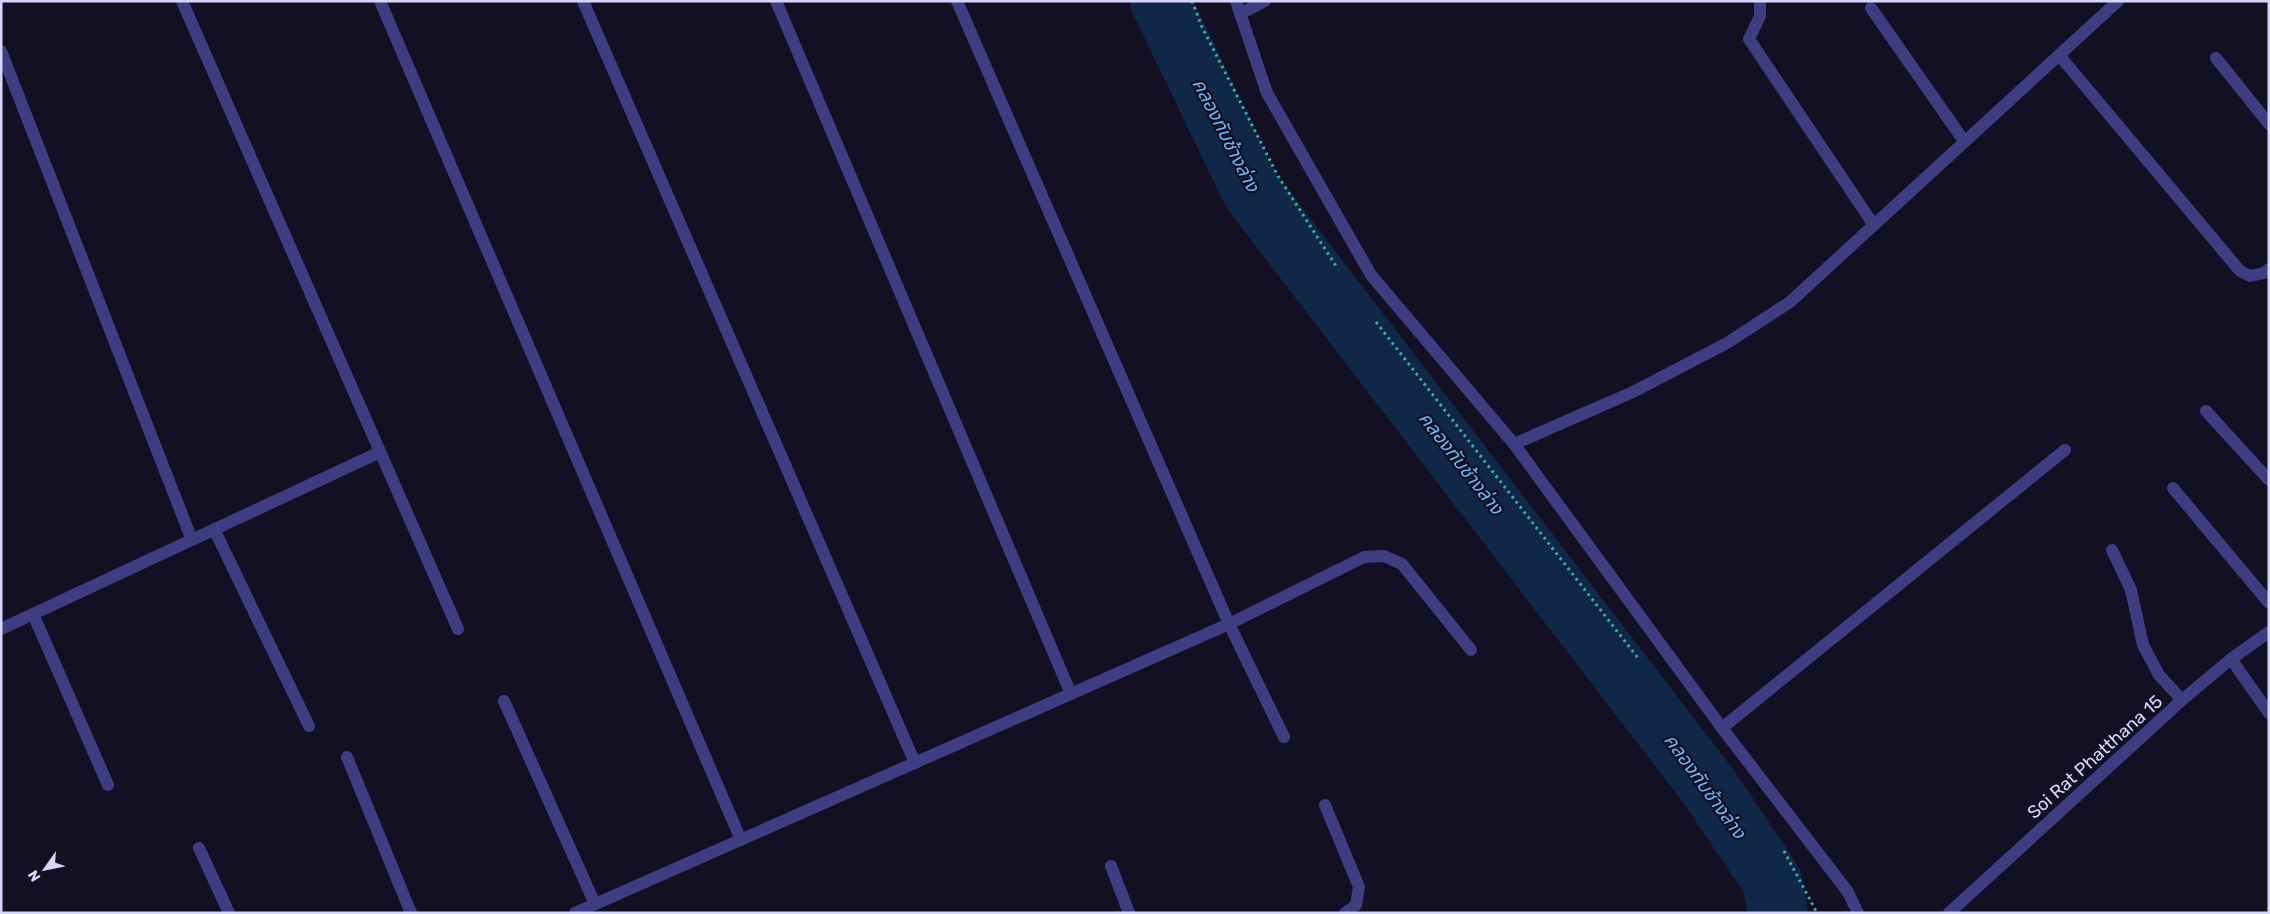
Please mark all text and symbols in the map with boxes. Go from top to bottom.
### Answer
water label: คลองทับช้างล่าง [1188,75,1265,196]
water label: คลองทับช้างล่าง [1414,407,1509,519]
street label: Soi Rat Phatthana 15 [2023,690,2167,824]
water label: คลองทับช้างล่าง [1659,729,1751,843]
north arrow [20,844,70,894]
text: N [25,867,44,885]

